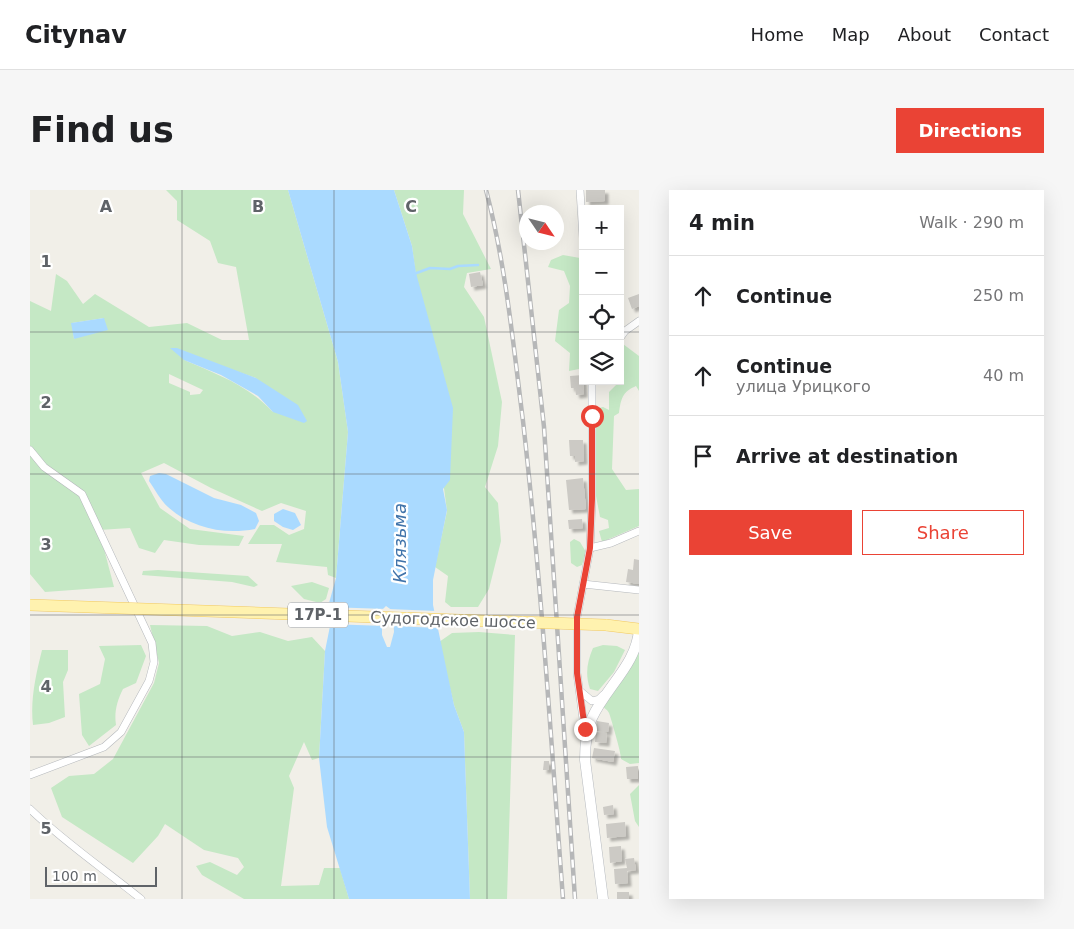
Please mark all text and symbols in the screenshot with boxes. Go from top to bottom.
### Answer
text: Citynav [25,21,127,49]
text: Home [751,24,804,45]
text: Map [832,24,870,45]
text: About [898,24,951,45]
text: Contact [979,24,1049,45]
button: Directions [896,108,1044,153]
text: Find us [30,110,174,150]
text: A [100,197,113,216]
text: B [252,197,264,216]
text: C [405,197,417,216]
north arrow [519,205,564,250]
map controls [579,205,624,385]
button: + [579,205,624,250]
text: 4 min [689,211,755,235]
text: Walk · 290 m [919,213,1024,232]
button: − [579,250,624,295]
text: 1 [40,252,52,271]
icon: ahead [689,282,717,310]
text: Continue [736,285,832,307]
text: 250 m [973,286,1024,305]
button: locate [579,295,624,340]
button: layers [579,340,624,385]
text: Continue [736,355,832,377]
icon: ahead [689,362,717,390]
text: 40 m [983,366,1024,385]
text: улица Урицкого [736,377,871,396]
text: 2 [40,393,52,412]
route start [581,405,604,428]
icon: arrive [689,442,717,470]
text: Arrive at destination [736,445,958,467]
water label: Клязьма [389,503,410,583]
button: Save [689,510,852,555]
button: Share [862,510,1024,555]
text: 3 [40,535,52,554]
road number: 17Р-1 [288,602,348,628]
street label: Судогодское шоссе [370,608,536,632]
text: 4 [40,677,52,696]
route end [574,718,597,741]
text: 5 [40,819,52,838]
scale bar [45,864,158,887]
text: 100 m [52,868,97,884]

